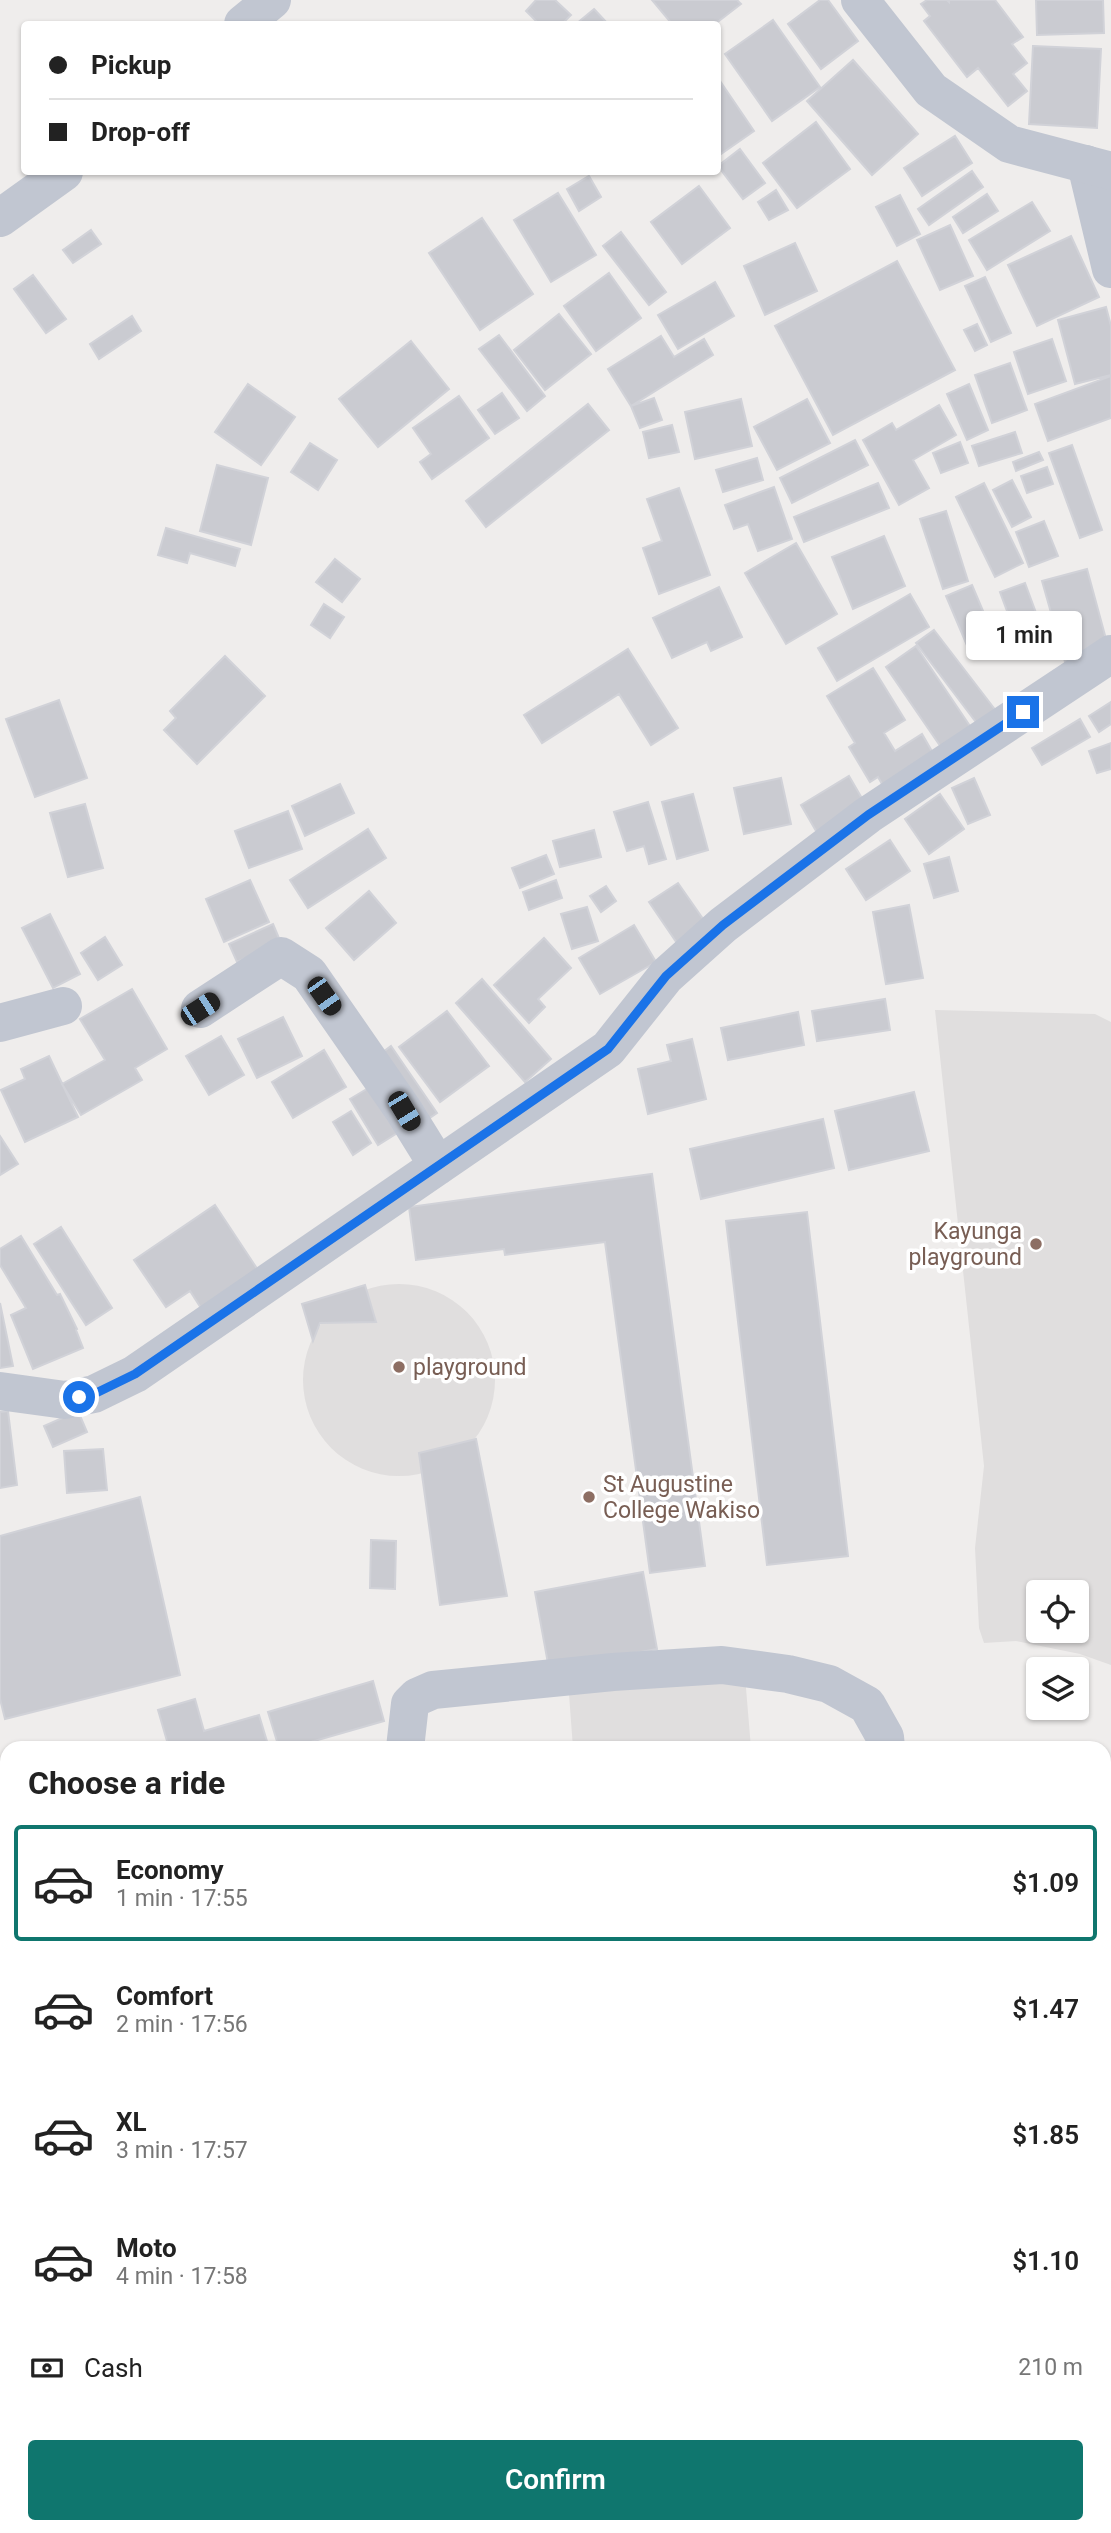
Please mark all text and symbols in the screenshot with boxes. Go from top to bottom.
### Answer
text: Pickup [91,50,171,80]
text: Drop-off [91,117,190,147]
callout: 1 min [965,610,1081,660]
text: 1 min [995,622,1053,649]
route end [1007,696,1039,728]
car [304,973,345,1019]
car [177,989,224,1029]
car [385,1088,424,1134]
place label: Kayunga playground [908,1218,1022,1271]
marker: Kayunga playground [1028,1236,1044,1252]
place label: playground [413,1354,527,1381]
marker: playground [391,1359,407,1375]
route start [63,1381,95,1413]
place label: St Augustine College Wakiso [603,1471,760,1524]
marker: St Augustine College Wakiso [581,1489,597,1505]
map controls [1026,1580,1089,1720]
button: locate [1026,1580,1089,1643]
button: layers [1026,1657,1089,1720]
text: Choose a ride [28,1764,225,1802]
icon: car [32,1852,95,1915]
text: Economy [116,1855,223,1885]
text: $1.09 [1012,1868,1079,1898]
text: 1 min · 17:55 [116,1885,248,1912]
icon: car [32,1978,95,2041]
text: Comfort [116,1981,213,2011]
text: $1.47 [1012,1994,1079,2024]
text: 2 min · 17:56 [116,2011,248,2038]
icon: car [32,2104,95,2167]
text: XL [116,2107,147,2137]
text: $1.85 [1012,2120,1079,2150]
text: 3 min · 17:57 [116,2137,248,2164]
icon: car [32,2230,95,2293]
text: Moto [116,2233,177,2263]
text: $1.10 [1012,2246,1079,2276]
text: 4 min · 17:58 [116,2263,248,2290]
icon: cash [28,2349,66,2387]
text: Cash [84,2353,143,2383]
text: 210 m [1018,2354,1083,2381]
button: Confirm [28,2440,1083,2520]

